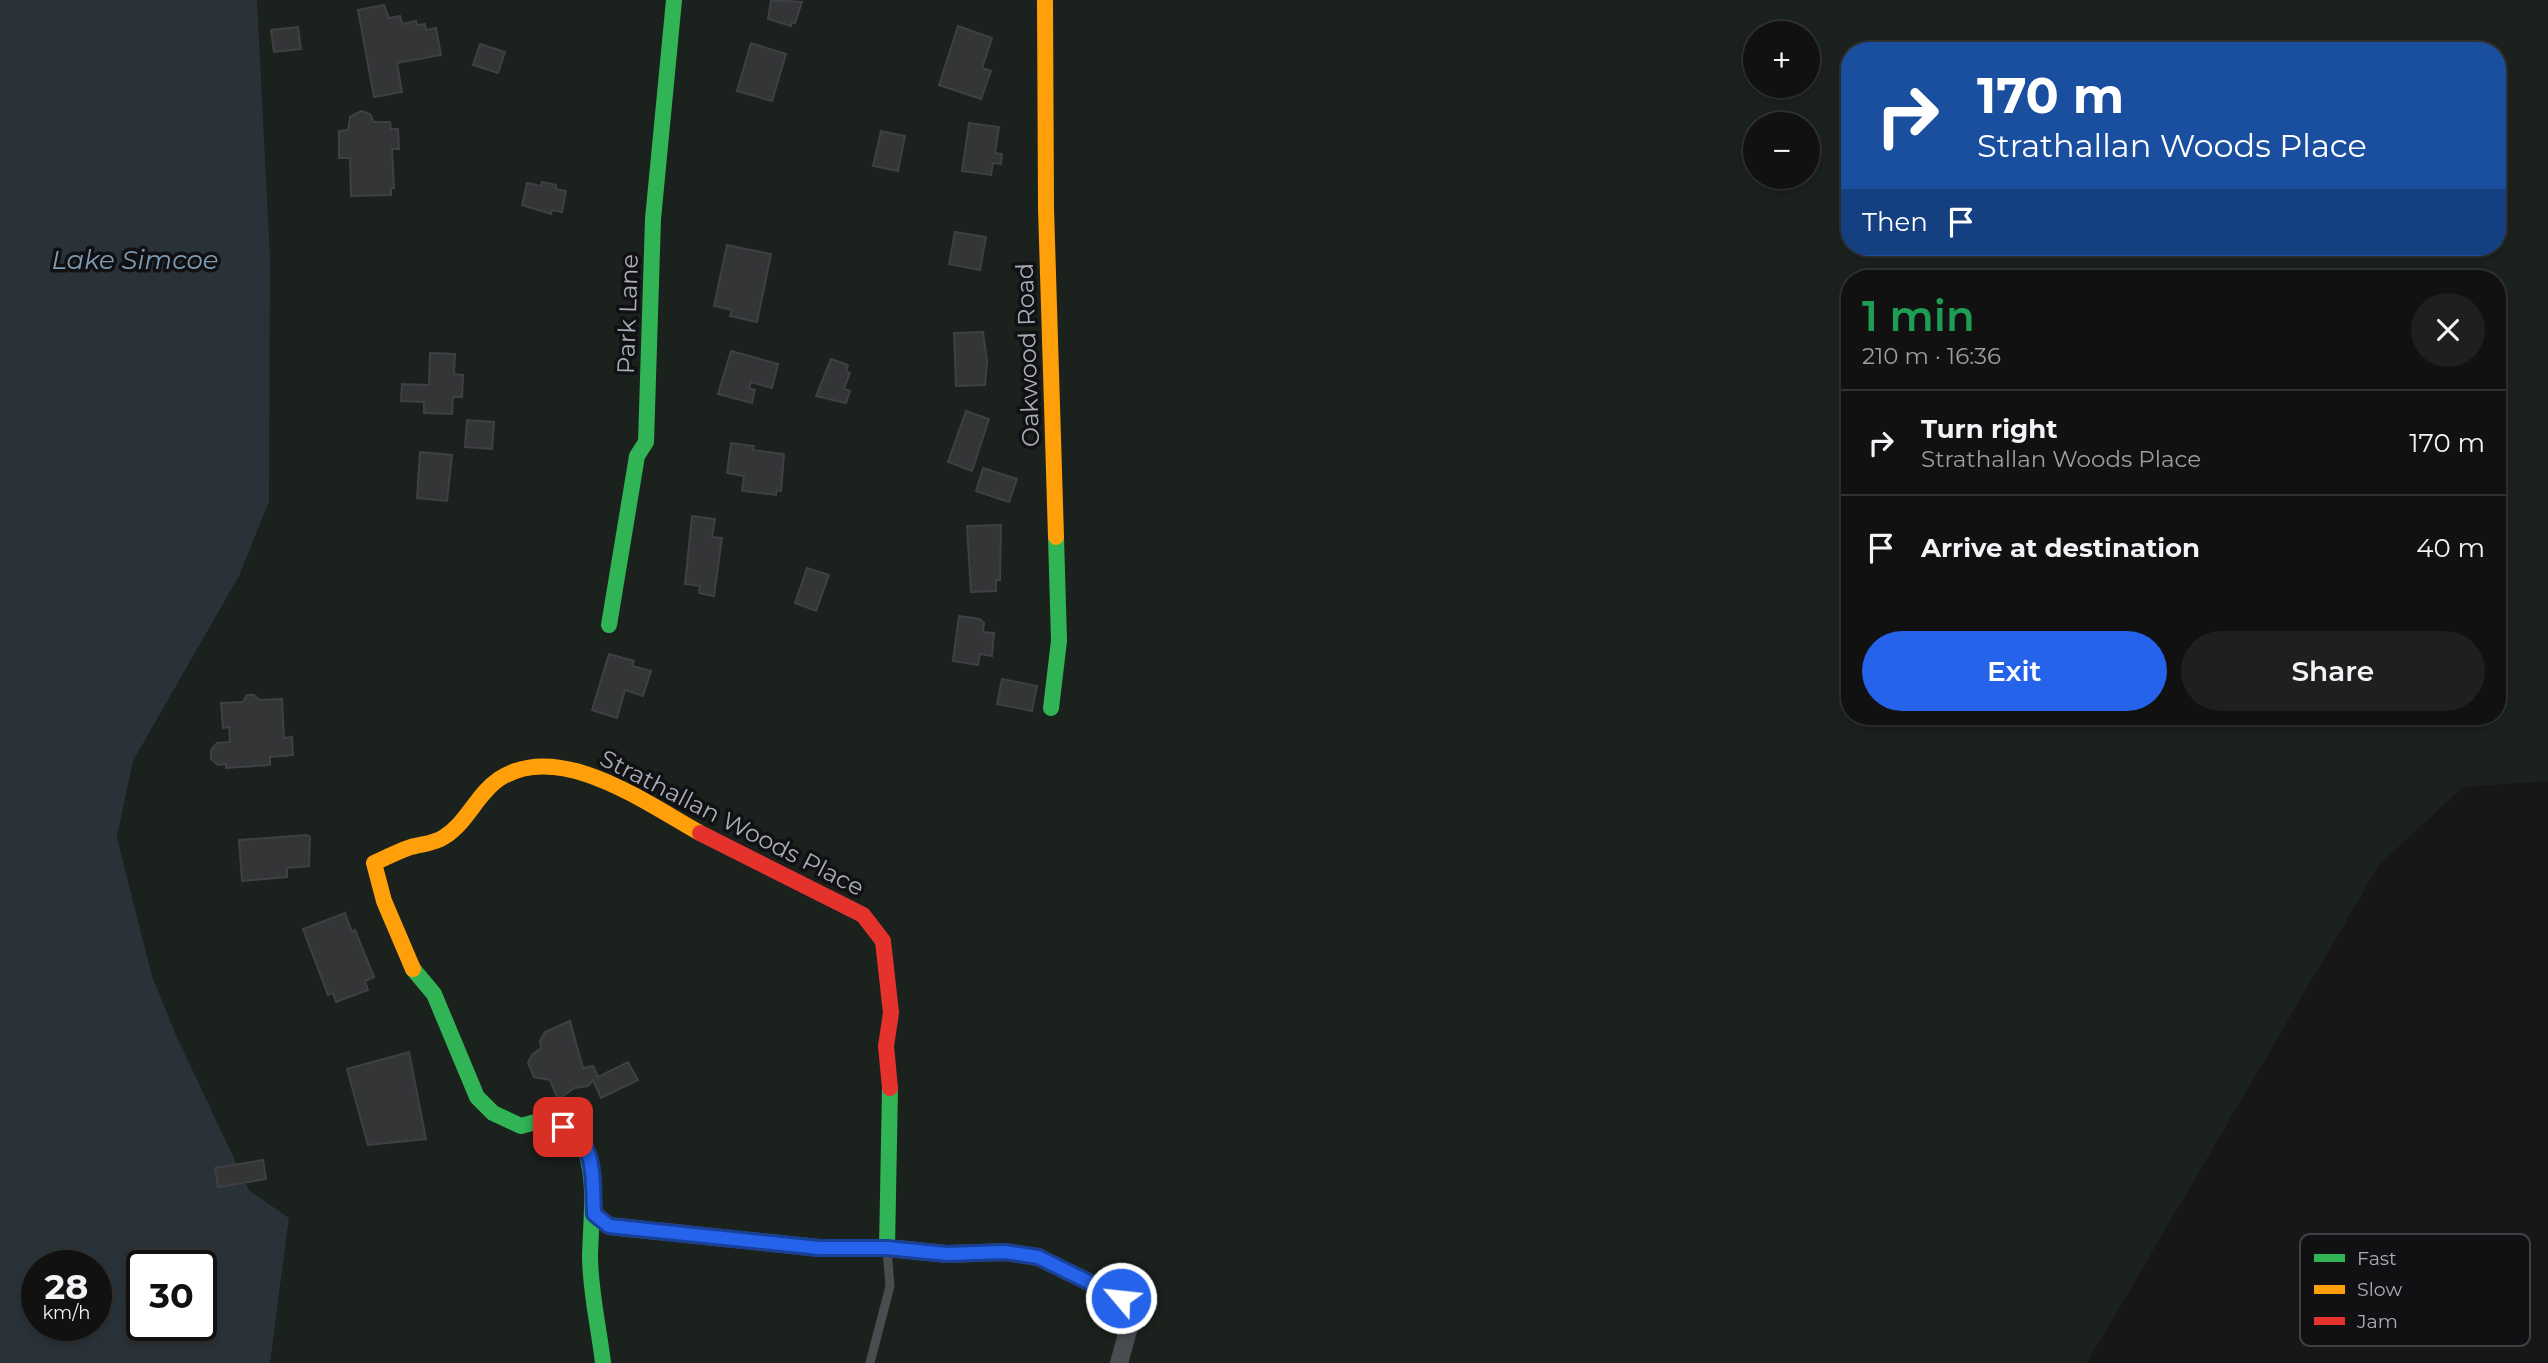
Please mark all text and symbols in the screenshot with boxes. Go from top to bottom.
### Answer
map controls [1743,21,1820,189]
button: + [1743,21,1820,98]
text: 170 m [1977,66,2124,125]
icon: right [1862,70,1953,161]
button: − [1743,112,1820,189]
text: Strathallan Woods Place [1977,126,2367,165]
icon: arrive [1942,203,1980,241]
text: Then [1862,206,1928,238]
water label: Lake Simcoe [51,244,219,276]
street label: Park Lane [611,253,644,375]
street label: Oakwood Road [1010,262,1045,448]
text: 1 min [1862,290,1975,342]
button: close [2411,293,2485,367]
text: 210 m · 16:36 [1862,342,2001,370]
text: Turn right [1921,413,2057,445]
icon: right [1862,424,1900,462]
text: 170 m [2409,427,2485,459]
text: Strathallan Woods Place [1921,445,2201,473]
icon: arrive [1862,529,1900,567]
text: Arrive at destination [1921,532,2200,564]
text: 40 m [2416,532,2485,564]
button: Exit [1862,631,2167,711]
button: Share [2181,631,2485,711]
street label: Strathallan Woods Place [595,743,869,902]
pin [533,1097,593,1157]
icon: arrive [544,1108,582,1146]
legend [2300,1234,2530,1346]
text: Fast [2357,1247,2397,1270]
speed limit sign: 30 [126,1250,217,1341]
position arrow [1084,1261,1158,1335]
text: 28 [45,1265,88,1308]
text: Slow [2357,1278,2402,1301]
text: km/h [42,1302,91,1324]
text: Jam [2356,1310,2398,1333]

